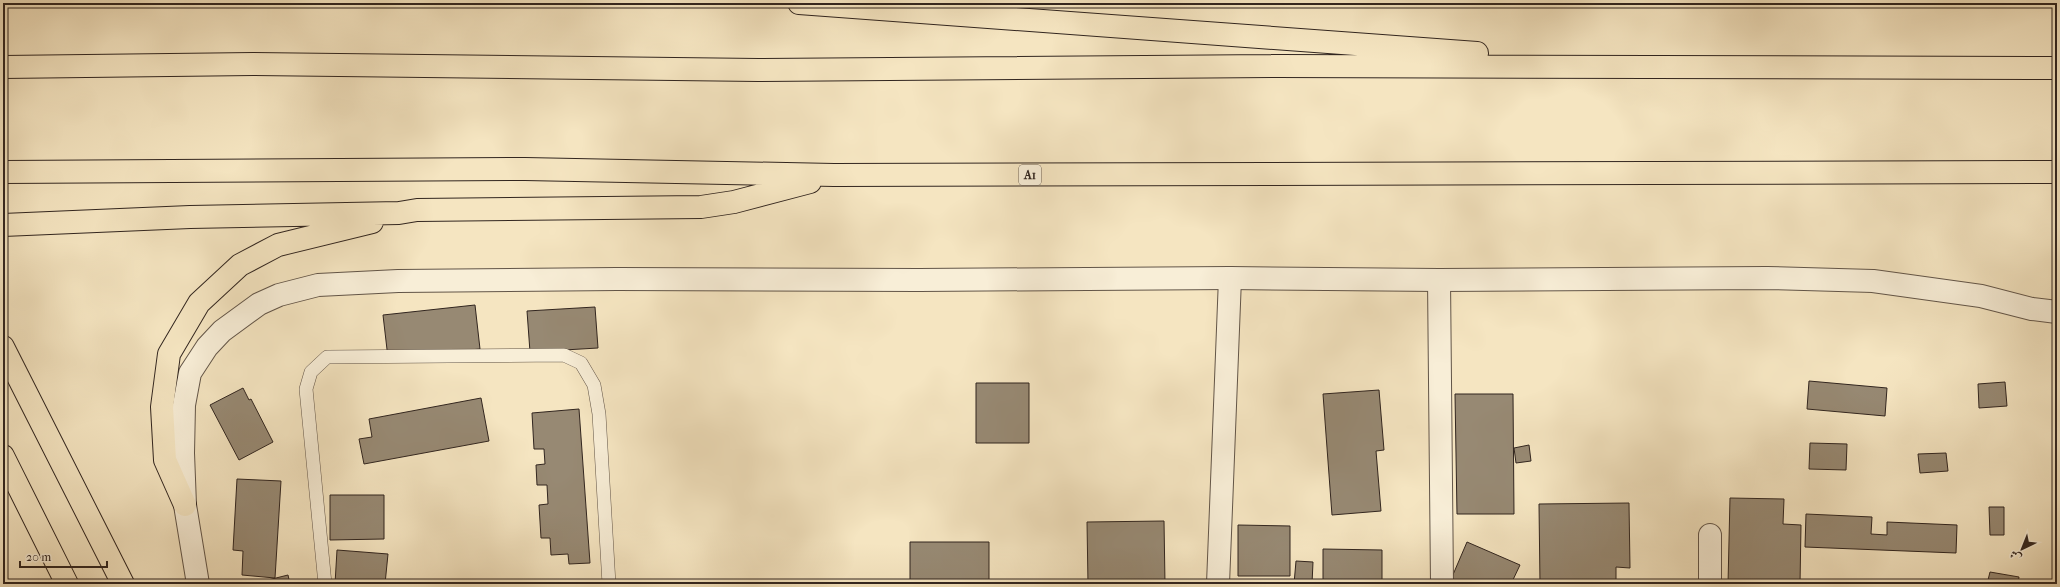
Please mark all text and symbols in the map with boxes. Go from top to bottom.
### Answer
road number: A1 [1019,165,1041,185]
north arrow [2002,529,2042,569]
scale bar [20,543,107,569]
text: ش [2007,547,2024,564]
text: 20 m [26,550,51,564]

